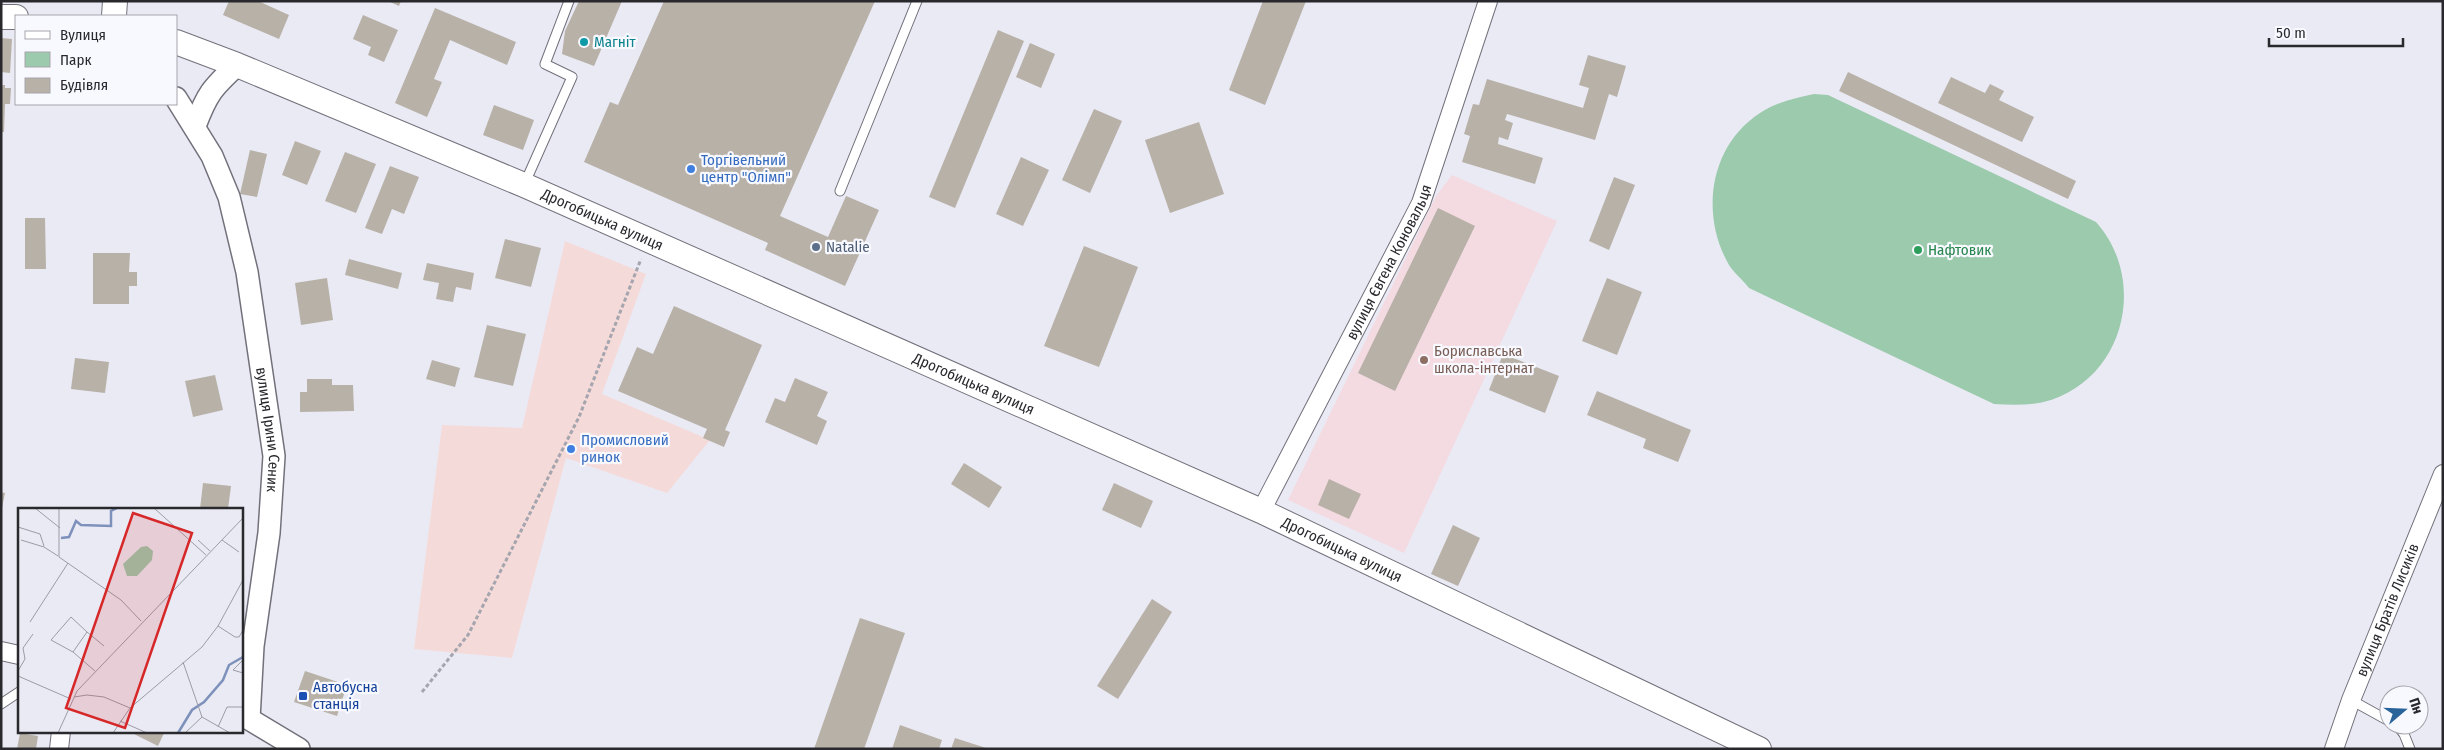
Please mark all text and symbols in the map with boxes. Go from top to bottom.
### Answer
legend [15,15,178,105]
scale bar [2269,15,2403,47]
text: 50 m [2276,24,2306,42]
text: Вулиця [60,26,106,44]
place label: Магніт [594,33,637,51]
marker: Магніт [578,36,590,48]
text: Парк [60,51,91,69]
text: Будівля [60,76,108,94]
place label: Торгівельний центр "Олімп" [701,151,791,186]
marker: Торгівельний центр "Олімп" [685,163,697,175]
street label: вулиця Євгена Коновальця [1343,182,1435,343]
street label: Дрогобицька вулиця [538,185,666,254]
place label: Natalie [826,238,870,256]
marker: Natalie [810,241,822,253]
place label: Нафтовик [1928,241,1991,259]
marker: Нафтовик [1912,244,1924,256]
place label: Бориславська школа-інтернат [1434,342,1535,377]
street label: Дрогобицька вулиця [909,349,1037,419]
marker: Бориславська школа-інтернат [1418,354,1430,366]
street label: вулиця Ірини Сеник [252,366,283,493]
place label: Промисловий ринок [581,431,669,466]
marker: Промисловий ринок [565,443,577,455]
inset map [18,508,242,732]
street label: Дрогобицька вулиця [1278,513,1405,586]
street label: вулиця Братів Лисиків [2353,541,2423,679]
place label: Автобусна станція [313,678,378,713]
north arrow [2379,685,2429,735]
marker: Автобусна станція [297,690,309,702]
text: Пн [2405,696,2426,716]

